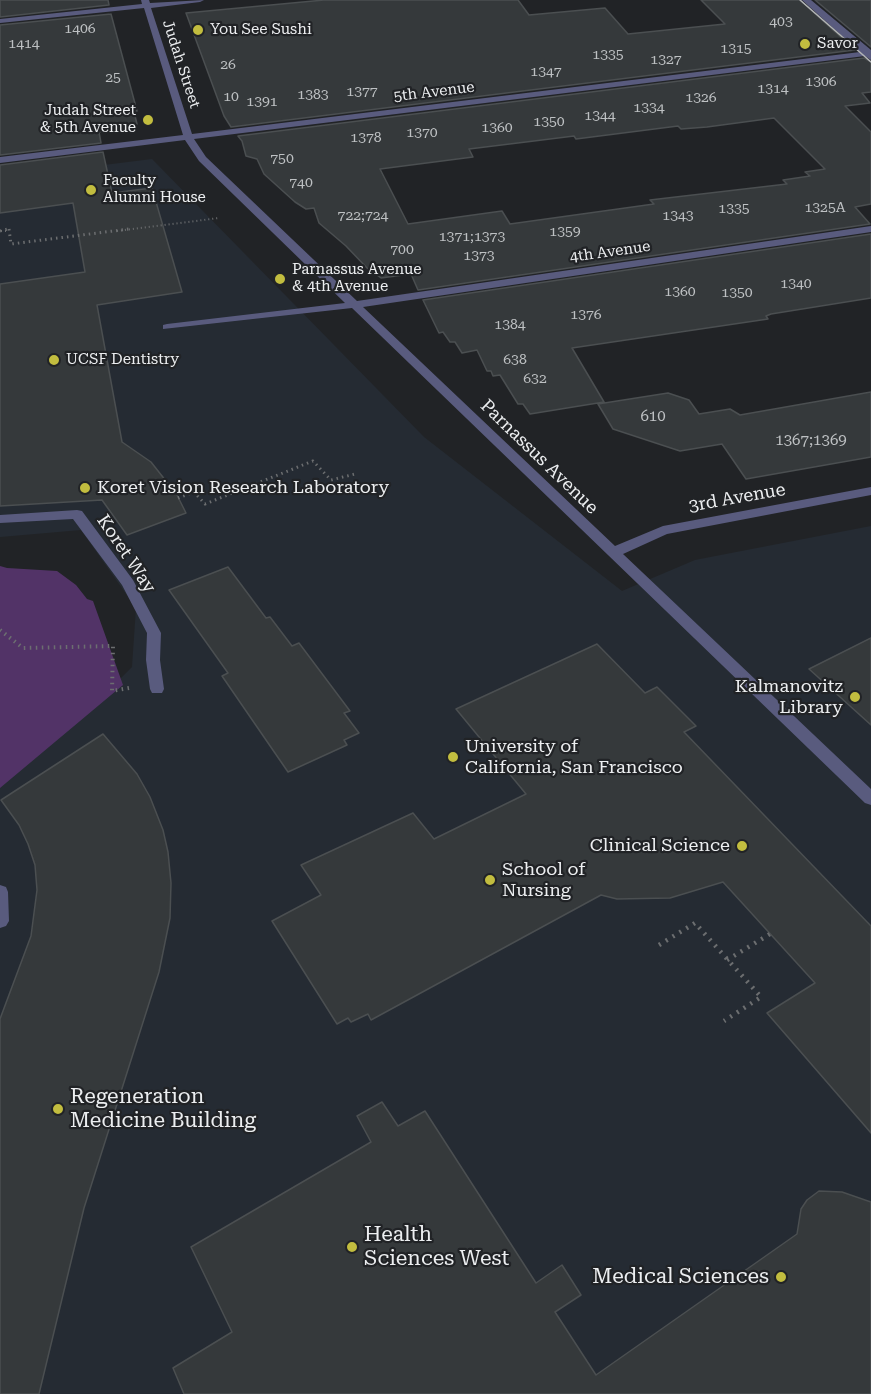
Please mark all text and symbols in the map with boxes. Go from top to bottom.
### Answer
house number: 403 [769,14,793,30]
street label: Judah Street [158,18,204,110]
house number: 1406 [64,21,96,37]
place label: You See Sushi [210,21,312,39]
marker: You See Sushi [191,23,205,37]
place label: Savor [817,35,858,53]
house number: 1414 [8,36,40,52]
marker: Savor [798,37,812,51]
house number: 1315 [720,41,752,57]
house number: 1335 [592,47,624,63]
house number: 1327 [650,52,682,68]
house number: 26 [220,57,236,73]
house number: 1347 [530,64,562,80]
house number: 25 [105,70,121,86]
house number: 1306 [805,74,837,90]
street label: 5th Avenue [393,78,475,106]
house number: 1314 [757,81,789,97]
house number: 1377 [346,84,378,100]
house number: 1383 [297,87,329,103]
house number: 10 [223,89,239,105]
house number: 1326 [685,90,717,106]
house number: 1391 [246,94,278,110]
house number: 1334 [633,100,665,116]
place label: Judah Street & 5th Avenue [40,102,136,137]
house number: 1344 [584,108,616,124]
marker: Judah Street & 5th Avenue [141,113,155,127]
house number: 1350 [533,114,565,130]
house number: 1360 [481,120,513,136]
house number: 1370 [406,125,438,141]
house number: 1378 [350,130,382,146]
house number: 750 [270,151,294,167]
place label: Faculty Alumni House [103,172,206,207]
house number: 740 [289,175,313,191]
marker: Faculty Alumni House [84,183,98,197]
house number: 1325A [804,200,846,216]
house number: 1335 [718,201,750,217]
house number: 722;724 [338,208,388,224]
house number: 1343 [662,208,694,224]
house number: 1359 [549,224,581,240]
house number: 1371;1373 [439,229,505,245]
street label: 4th Avenue [569,237,651,267]
house number: 700 [390,242,414,258]
house number: 1373 [463,248,495,264]
place label: Parnassus Avenue & 4th Avenue [292,261,421,296]
marker: Parnassus Avenue & 4th Avenue [273,272,287,286]
house number: 1340 [780,276,812,292]
house number: 1360 [664,284,696,300]
house number: 1350 [721,285,753,301]
house number: 1376 [570,307,602,323]
house number: 1384 [494,317,526,333]
place label: UCSF Dentistry [66,351,179,369]
house number: 638 [503,352,527,368]
marker: UCSF Dentistry [47,353,61,367]
house number: 632 [523,371,547,387]
street label: Parnassus Avenue [476,395,602,519]
house number: 610 [640,408,666,426]
house number: 1367;1369 [775,432,847,450]
place label: Koret Vision Research Laboratory [97,477,389,499]
street label: 3rd Avenue [687,479,787,517]
marker: Koret Vision Research Laboratory [78,481,92,495]
street label: Koret Way [92,511,160,597]
place label: Kalmanovitz Library [735,676,843,718]
marker: Kalmanovitz Library [848,690,862,704]
place label: University of California, San Francisco [465,736,683,778]
marker: University of California, San Francisco [446,750,460,764]
place label: Clinical Science [590,835,730,857]
marker: Clinical Science [735,839,749,853]
place label: School of Nursing [502,859,585,902]
marker: School of Nursing [483,873,497,887]
place label: Regeneration Medicine Building [70,1084,256,1134]
marker: Regeneration Medicine Building [51,1102,65,1116]
place label: Health Sciences West [364,1222,509,1272]
marker: Health Sciences West [345,1240,359,1254]
place label: Medical Sciences [592,1264,769,1290]
marker: Medical Sciences [774,1270,788,1284]

